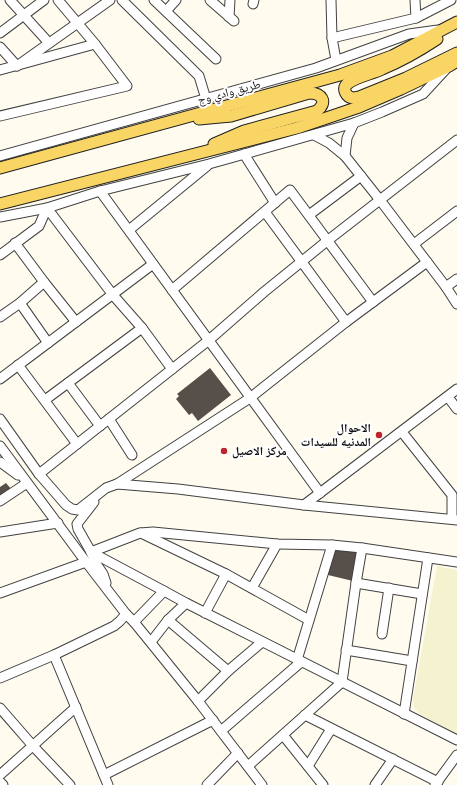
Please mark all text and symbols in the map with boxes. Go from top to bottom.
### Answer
street label: طريق وادي وج [196,77,263,110]
place label: الاحوال المدنيه للسيدات [301,421,371,449]
marker: الاحوال المدنيه للسيدات [374,430,384,440]
place label: مركز الاصيل [232,444,287,459]
marker: مركز الاصيل [219,446,229,456]

